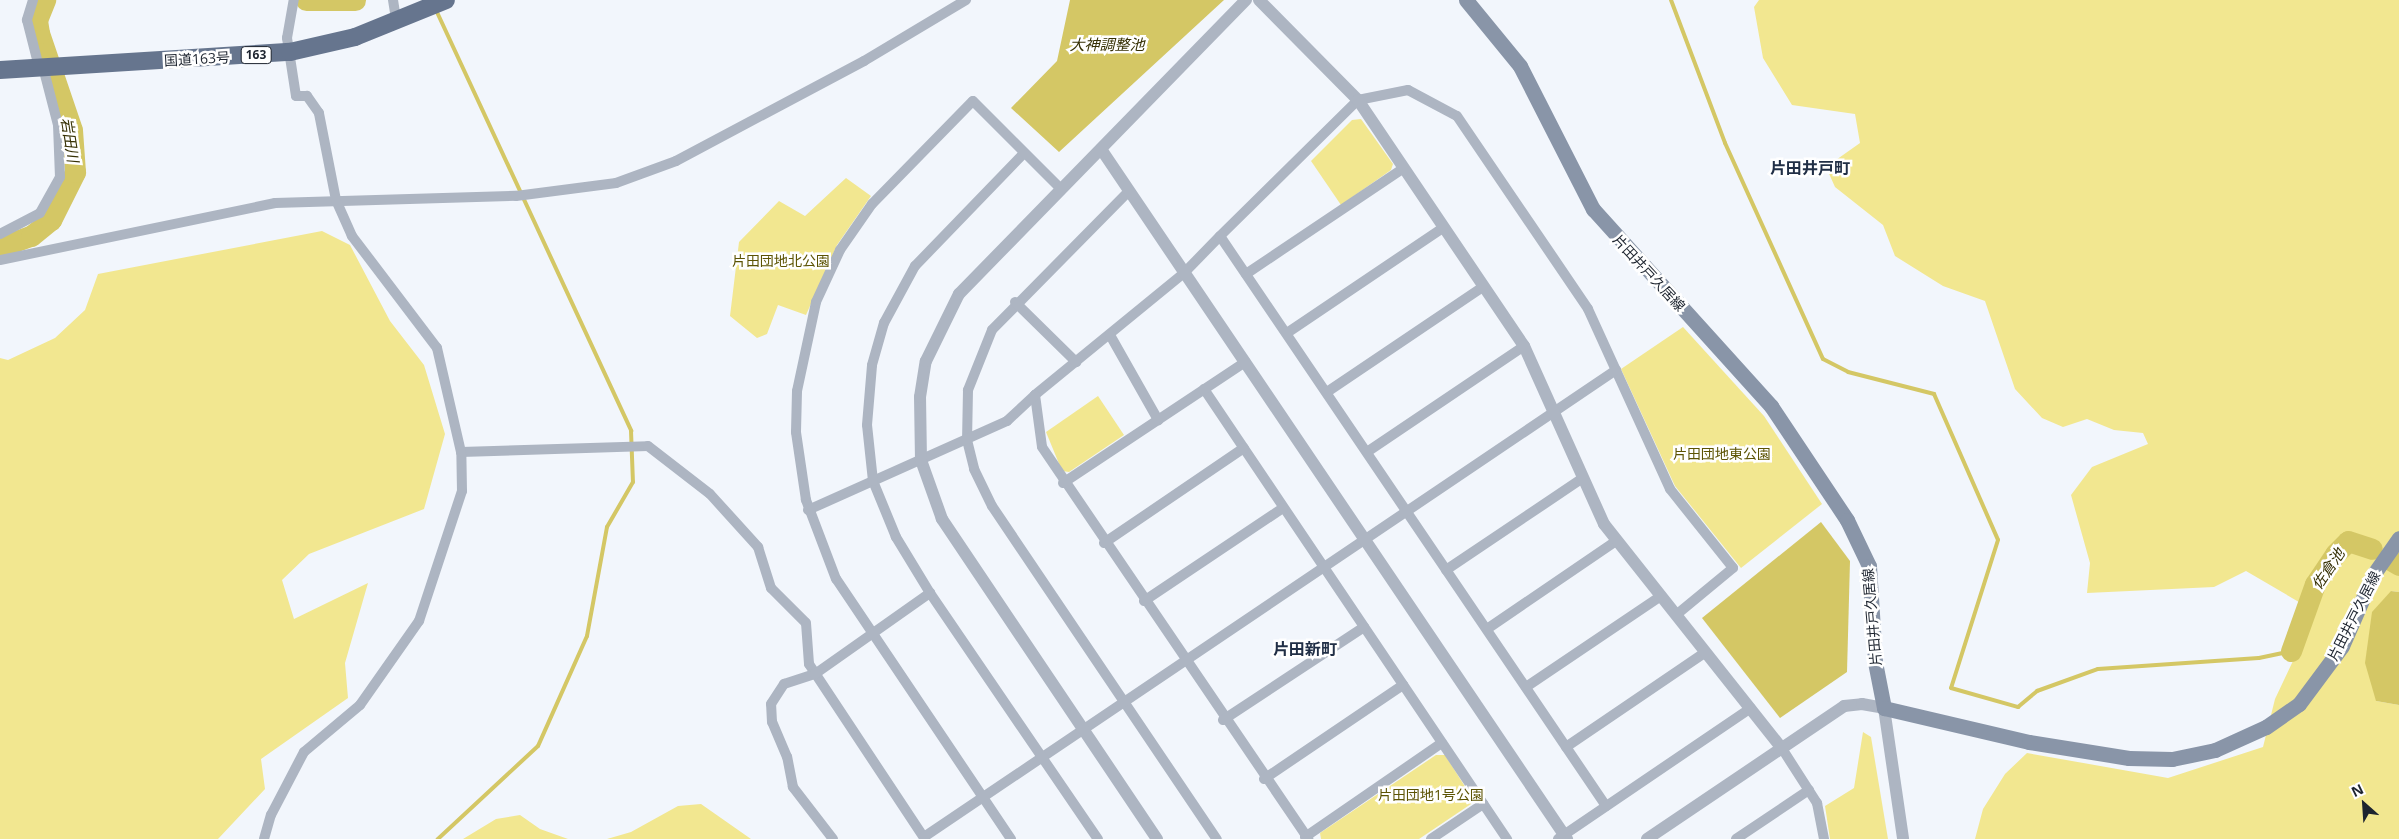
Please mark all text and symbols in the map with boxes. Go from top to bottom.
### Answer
water label: 大神調整池 [1070,36,1144,54]
road number: 163 [240,46,272,64]
street label: 国道163号 [164,49,230,69]
water label: 岩田川 [58,116,82,164]
district label: 片田井戸町 [1770,158,1850,178]
street label: 片田井戸久居線 [1609,231,1689,315]
park label: 片田団地北公園 [732,253,830,269]
park label: 片田団地東公園 [1673,446,1771,462]
water label: 佐倉池 [2308,545,2348,593]
street label: 片田井戸久居線 [1859,567,1885,667]
street label: 片田井戸久居線 [2324,569,2384,663]
district label: 片田新町 [1273,639,1337,659]
north arrow [2339,779,2389,829]
text: N [2348,779,2366,801]
park label: 片田団地1号公園 [1378,787,1484,803]

